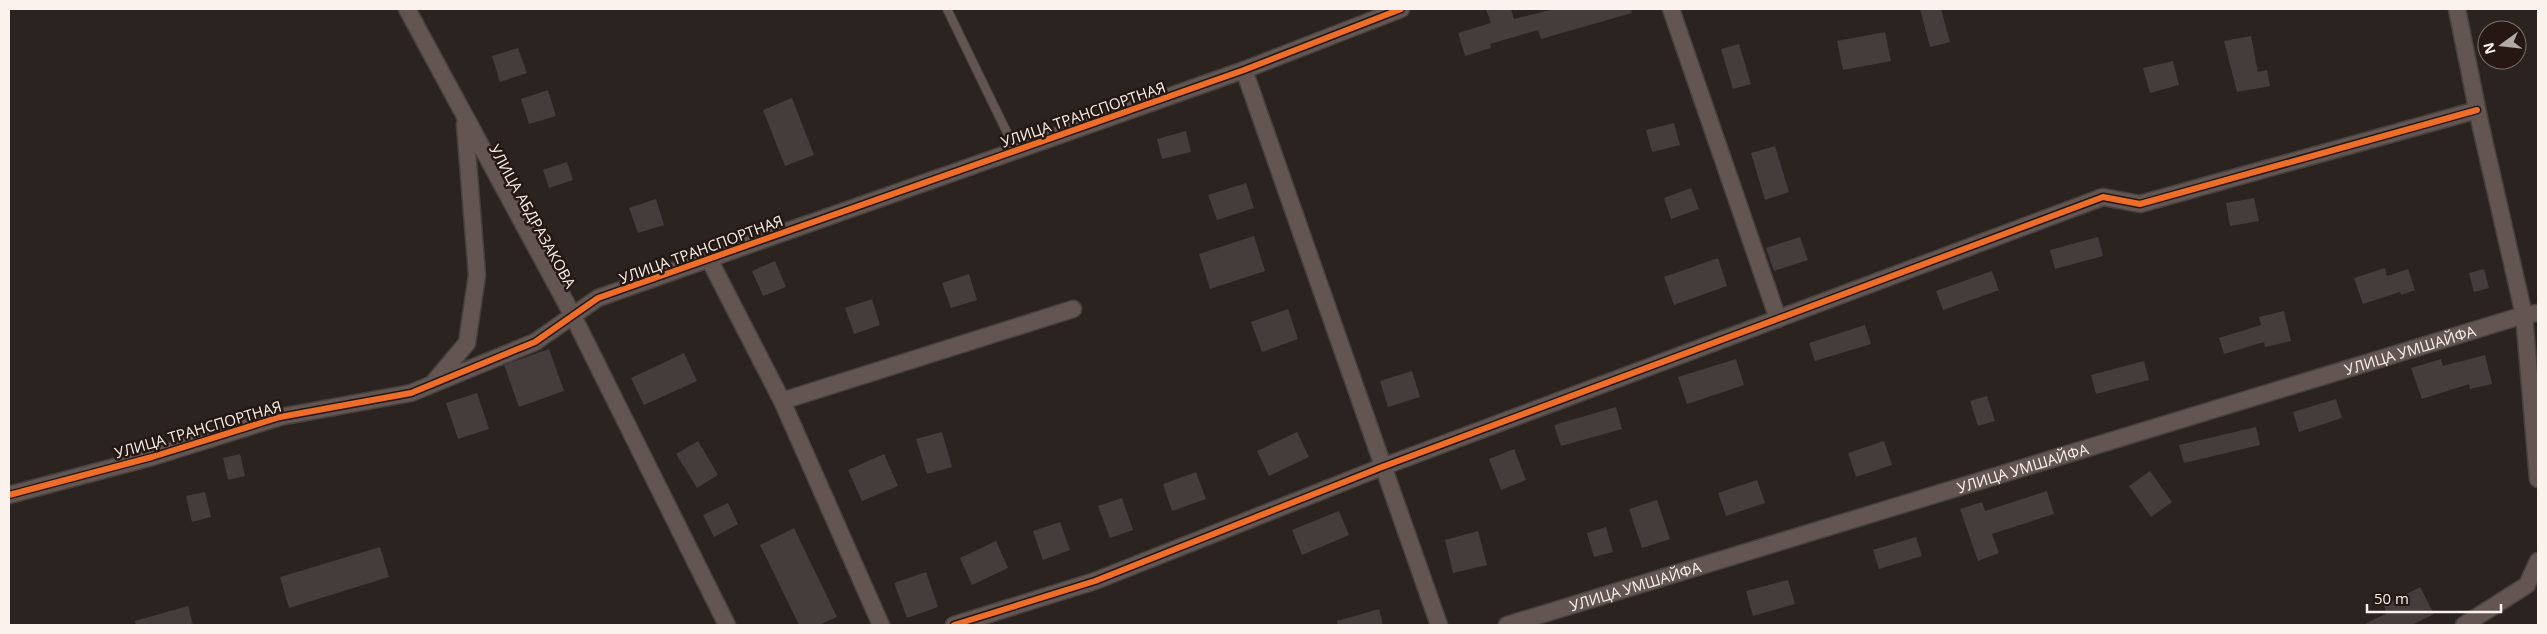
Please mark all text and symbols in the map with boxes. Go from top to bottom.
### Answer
north arrow [2477,20,2527,70]
text: N [2478,41,2500,56]
street label: УЛИЦА ТРАНСПОРТНАЯ [998,76,1168,152]
street label: УЛИЦА АБДРАЗАКОВА [485,141,581,292]
street label: УЛИЦА ТРАНСПОРТНАЯ [616,210,786,288]
street label: УЛИЦА УМШАЙФА [2342,320,2479,379]
street label: УЛИЦА ТРАНСПОРТНАЯ [112,396,284,462]
street label: УЛИЦА УМШАЙФА [1954,438,2091,497]
street label: УЛИЦА УМШАЙФА [1567,556,1704,615]
scale bar [2367,582,2501,614]
text: 50 m [2374,588,2409,608]

